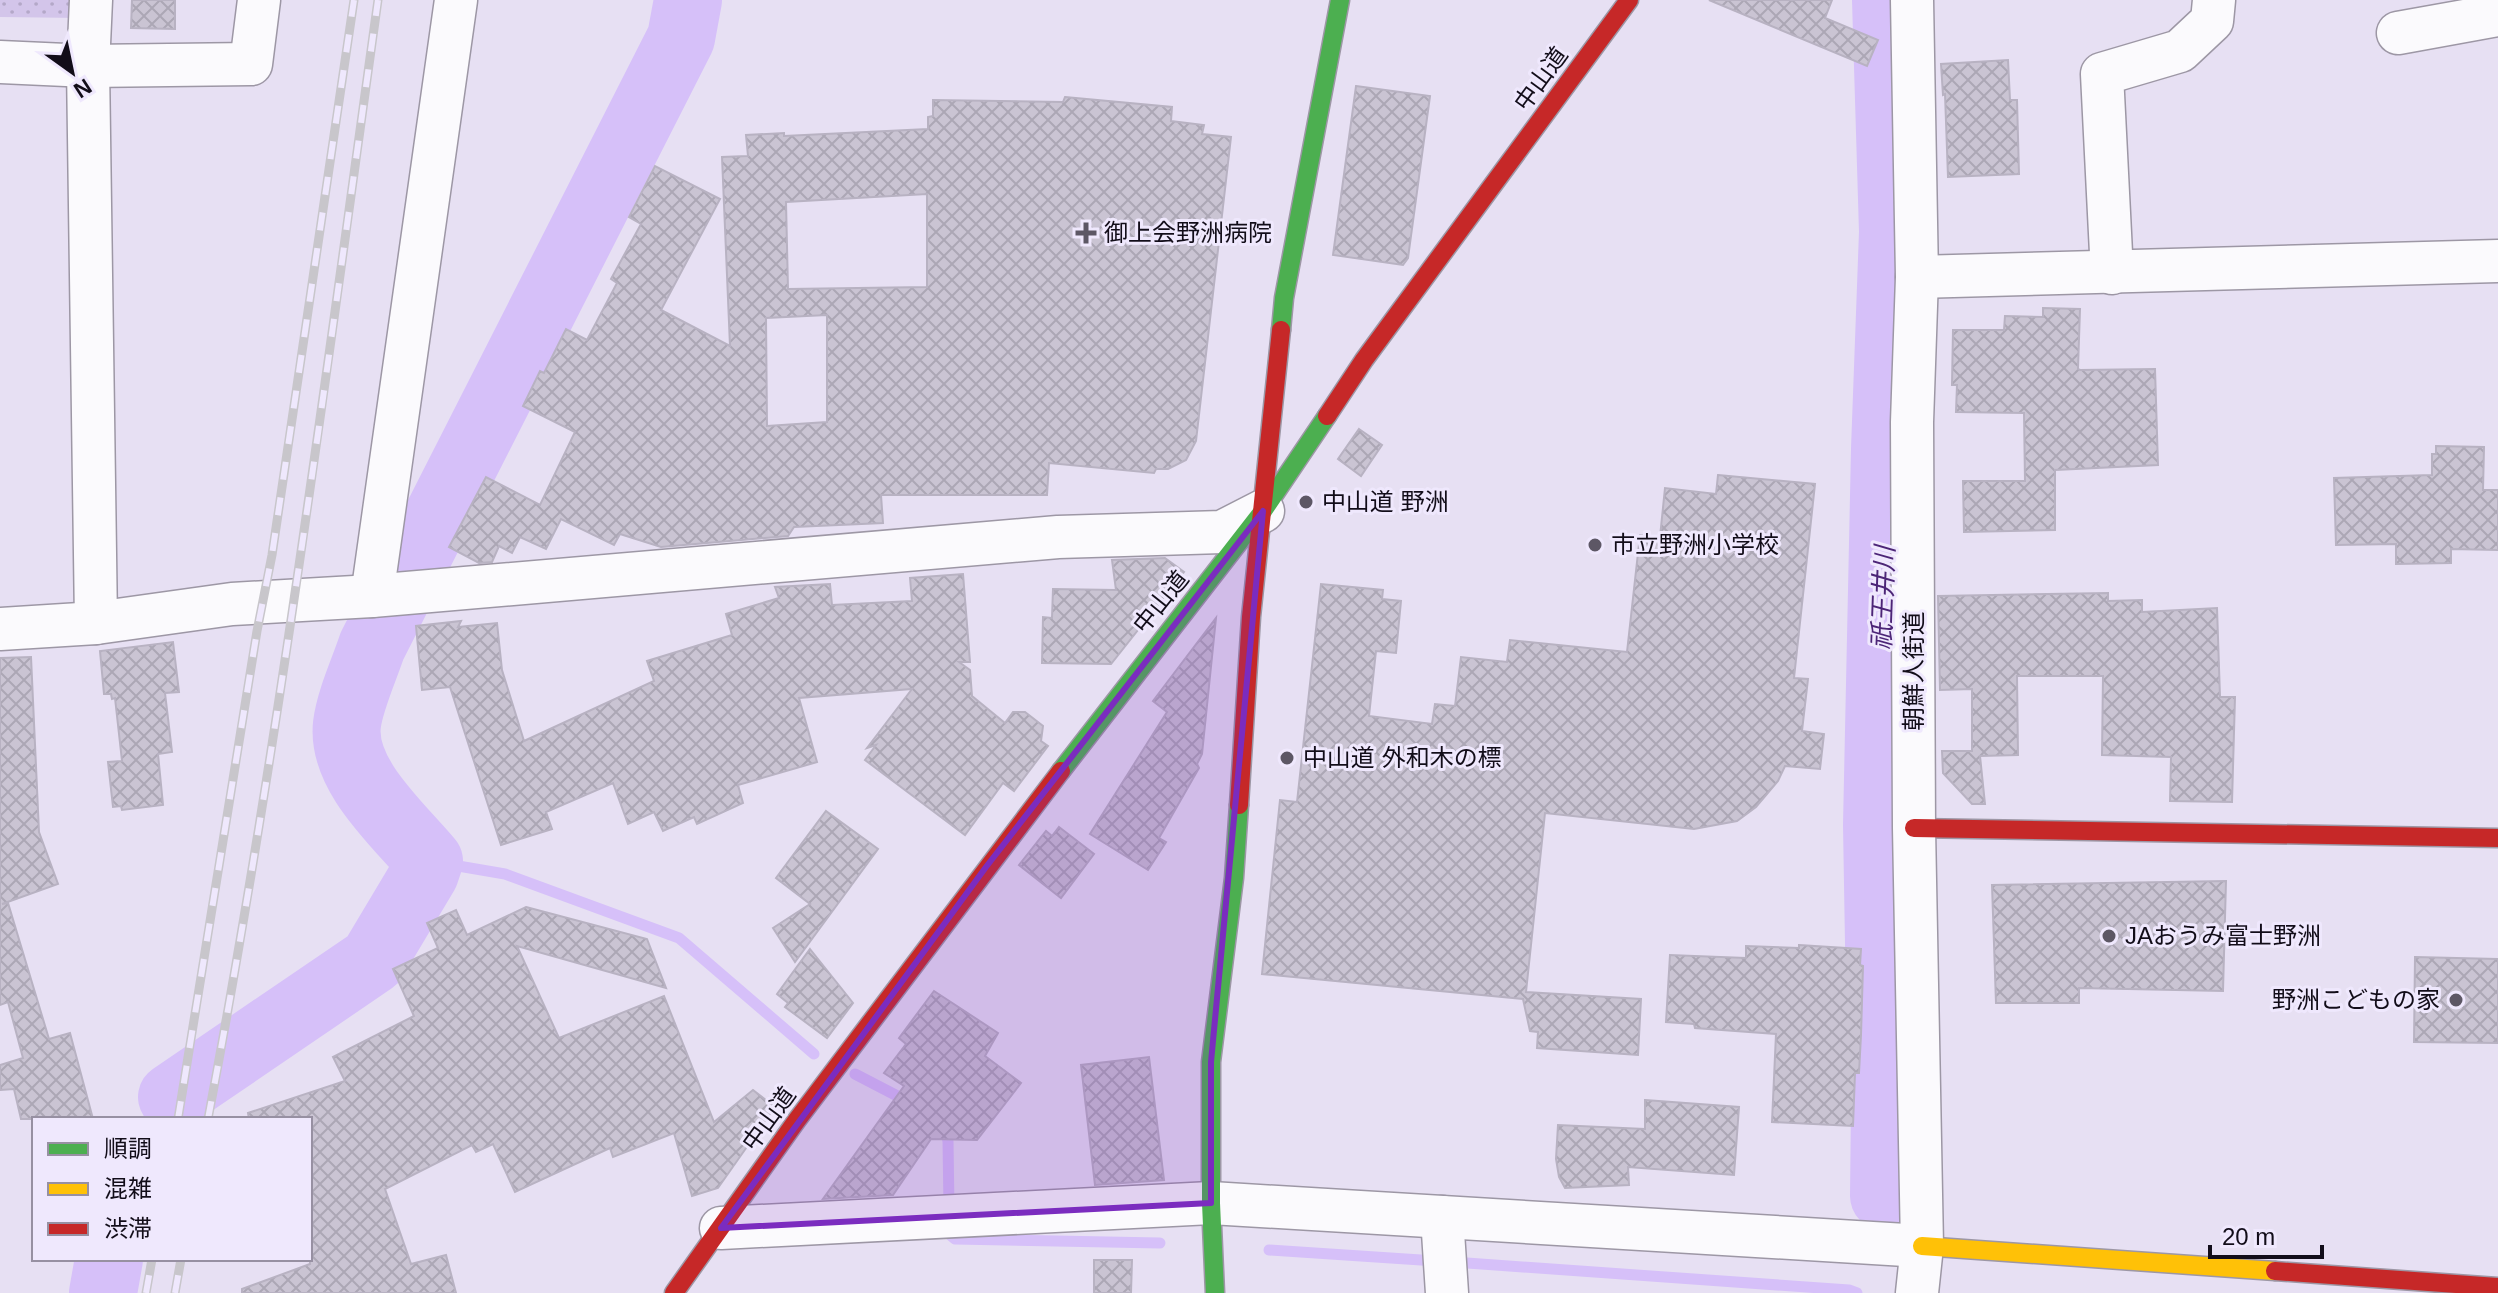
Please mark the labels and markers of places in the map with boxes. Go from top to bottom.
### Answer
place label: 御上会野洲病院 [1104,219,1272,246]
marker: 御上会野洲病院 [1075,222,1097,244]
place label: 中山道 野洲 [1322,488,1449,515]
marker: 中山道 野洲 [1297,493,1315,511]
place label: 市立野洲小学校 [1611,531,1779,558]
marker: 市立野洲小学校 [1586,536,1604,554]
place label: 中山道 外和木の標 [1303,744,1502,771]
marker: 中山道 外和木の標 [1278,749,1296,767]
place label: JAおうみ富士野洲 [2125,922,2321,949]
marker: JAおうみ富士野洲 [2100,927,2118,945]
place label: 野洲こどもの家 [2272,986,2440,1013]
marker: 野洲こどもの家 [2447,991,2465,1009]

